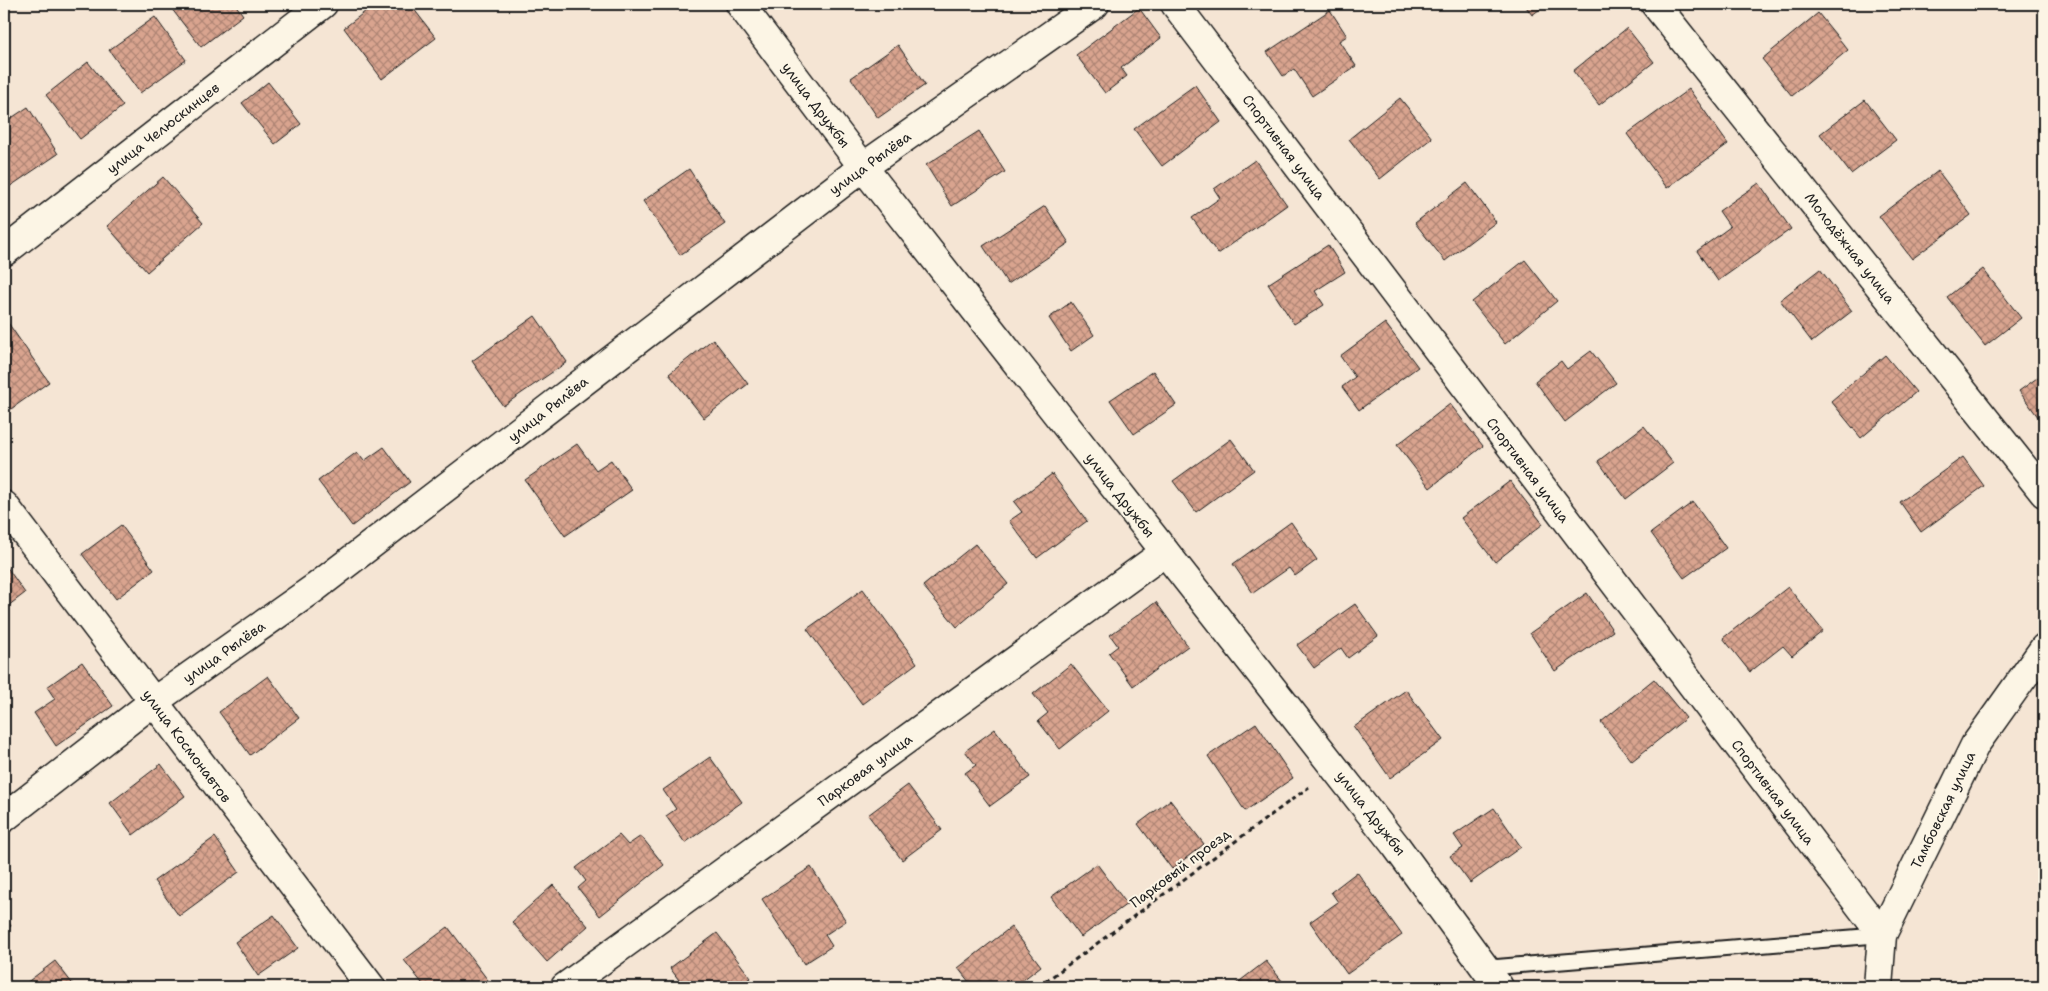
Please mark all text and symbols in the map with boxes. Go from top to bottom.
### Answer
street label: улица Дружбы [778,59,854,151]
street label: улица Челюскинцев [103,78,223,178]
street label: Спортивная улица [1239,91,1330,203]
street label: улица Рылёва [826,127,915,199]
street label: Молодёжная улица [1801,189,1899,307]
street label: улица Рылёва [504,372,592,446]
street label: Спортивная улица [1483,414,1574,526]
street label: улица Дружбы [1081,449,1159,541]
street label: улица Рылёва [179,617,269,687]
street label: улица Космонавтов [139,686,235,806]
street label: Парковая улица [814,730,916,810]
street label: Спортивная улица [1728,736,1819,848]
street label: Тамбовская улица [1907,748,1979,872]
street label: улица Дружбы [1332,767,1410,859]
street label: Парковый проезд [1126,824,1234,912]

